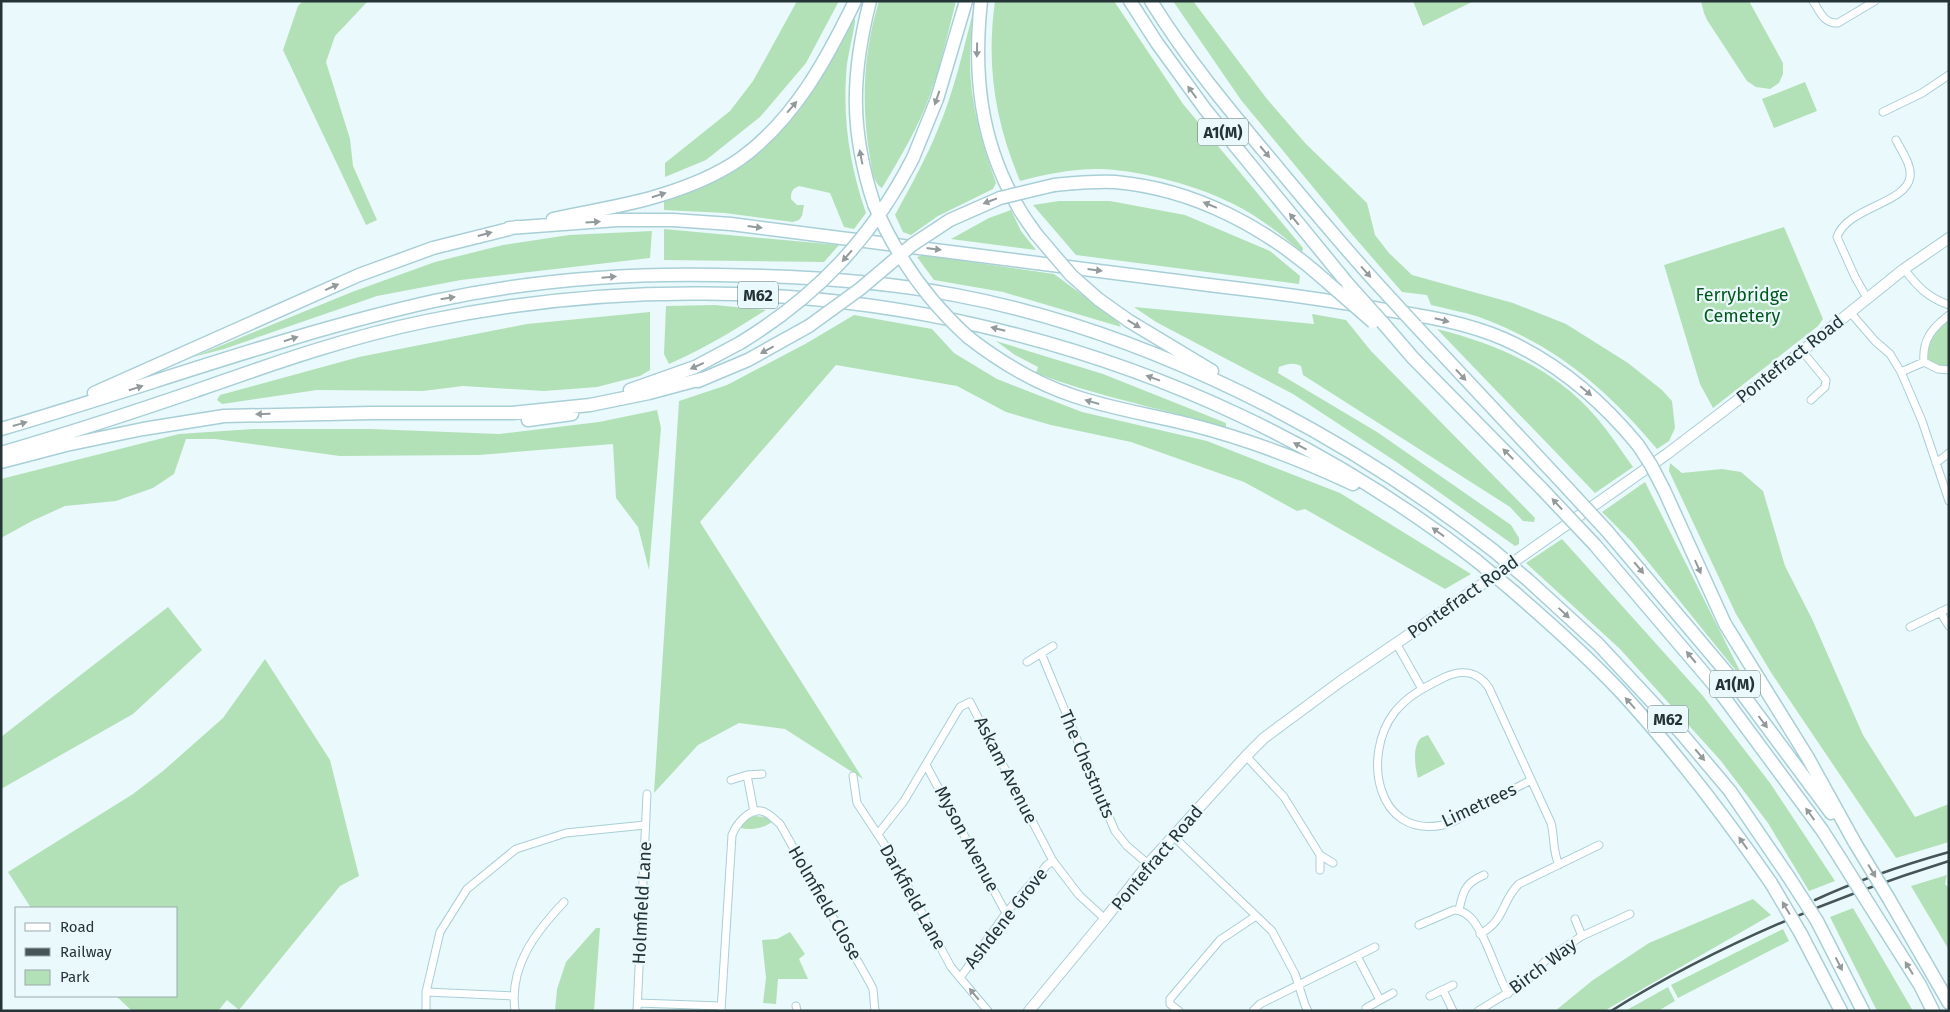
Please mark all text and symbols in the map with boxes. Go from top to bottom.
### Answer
one-way arrow [973,42,981,58]
one-way arrow [1187,86,1198,99]
one-way arrow [933,91,941,106]
one-way arrow [787,101,798,114]
road number: A1(M) [1198,118,1248,146]
one-way arrow [1259,145,1270,158]
one-way arrow [857,148,865,164]
one-way arrow [652,190,667,198]
one-way arrow [982,197,997,205]
one-way arrow [1203,201,1217,209]
one-way arrow [1288,213,1299,226]
one-way arrow [585,218,601,226]
one-way arrow [747,223,763,231]
one-way arrow [478,230,493,238]
one-way arrow [926,245,942,253]
one-way arrow [841,250,853,262]
one-way arrow [1360,265,1372,277]
one-way arrow [1087,266,1103,274]
one-way arrow [602,273,618,281]
road number: M62 [738,282,778,308]
one-way arrow [325,283,339,291]
park label: Ferrybridge Cemetery [1695,284,1789,327]
one-way arrow [441,294,457,302]
street label: Pontefract Road [1732,310,1848,408]
one-way arrow [1435,316,1450,324]
one-way arrow [1128,320,1141,329]
one-way arrow [990,325,1005,333]
one-way arrow [284,334,299,342]
one-way arrow [760,346,775,354]
one-way arrow [690,362,704,370]
one-way arrow [1455,368,1467,380]
one-way arrow [1145,374,1160,382]
one-way arrow [129,383,144,391]
one-way arrow [1580,385,1593,396]
one-way arrow [1085,397,1100,405]
one-way arrow [254,410,270,418]
one-way arrow [13,419,28,427]
one-way arrow [1293,442,1308,450]
one-way arrow [1502,448,1514,460]
one-way arrow [1551,498,1563,510]
one-way arrow [1432,527,1445,538]
street label: Pontefract Road [1403,551,1523,643]
one-way arrow [1695,560,1703,574]
one-way arrow [1633,562,1644,575]
one-way arrow [1558,607,1570,619]
one-way arrow [1685,651,1696,664]
road number: A1(M) [1710,671,1760,698]
one-way arrow [1624,697,1636,709]
road number: M62 [1648,706,1688,732]
street label: The Chestnuts [1054,707,1120,821]
street label: Askam Avenue [970,713,1042,827]
one-way arrow [1758,715,1768,729]
one-way arrow [1695,749,1706,762]
street label: Limetrees [1438,778,1520,832]
street label: Myson Avenue [930,782,1004,896]
street label: Pontefract Road [1107,801,1207,915]
one-way arrow [1805,807,1815,821]
one-way arrow [1738,836,1748,849]
street label: Darkfield Lane [875,840,951,954]
street label: Holmfield Lane [628,841,656,965]
street label: Holmfield Close [783,842,867,964]
street label: Ashdene Grove [960,863,1052,973]
one-way arrow [1868,865,1877,878]
one-way arrow [1782,902,1791,915]
legend [15,907,178,997]
text: Road [60,918,95,936]
street label: Birch Way [1505,933,1581,999]
text: Railway [60,943,112,961]
one-way arrow [1835,957,1843,971]
one-way arrow [1905,962,1914,975]
text: Park [60,968,90,986]
one-way arrow [968,988,979,1001]

